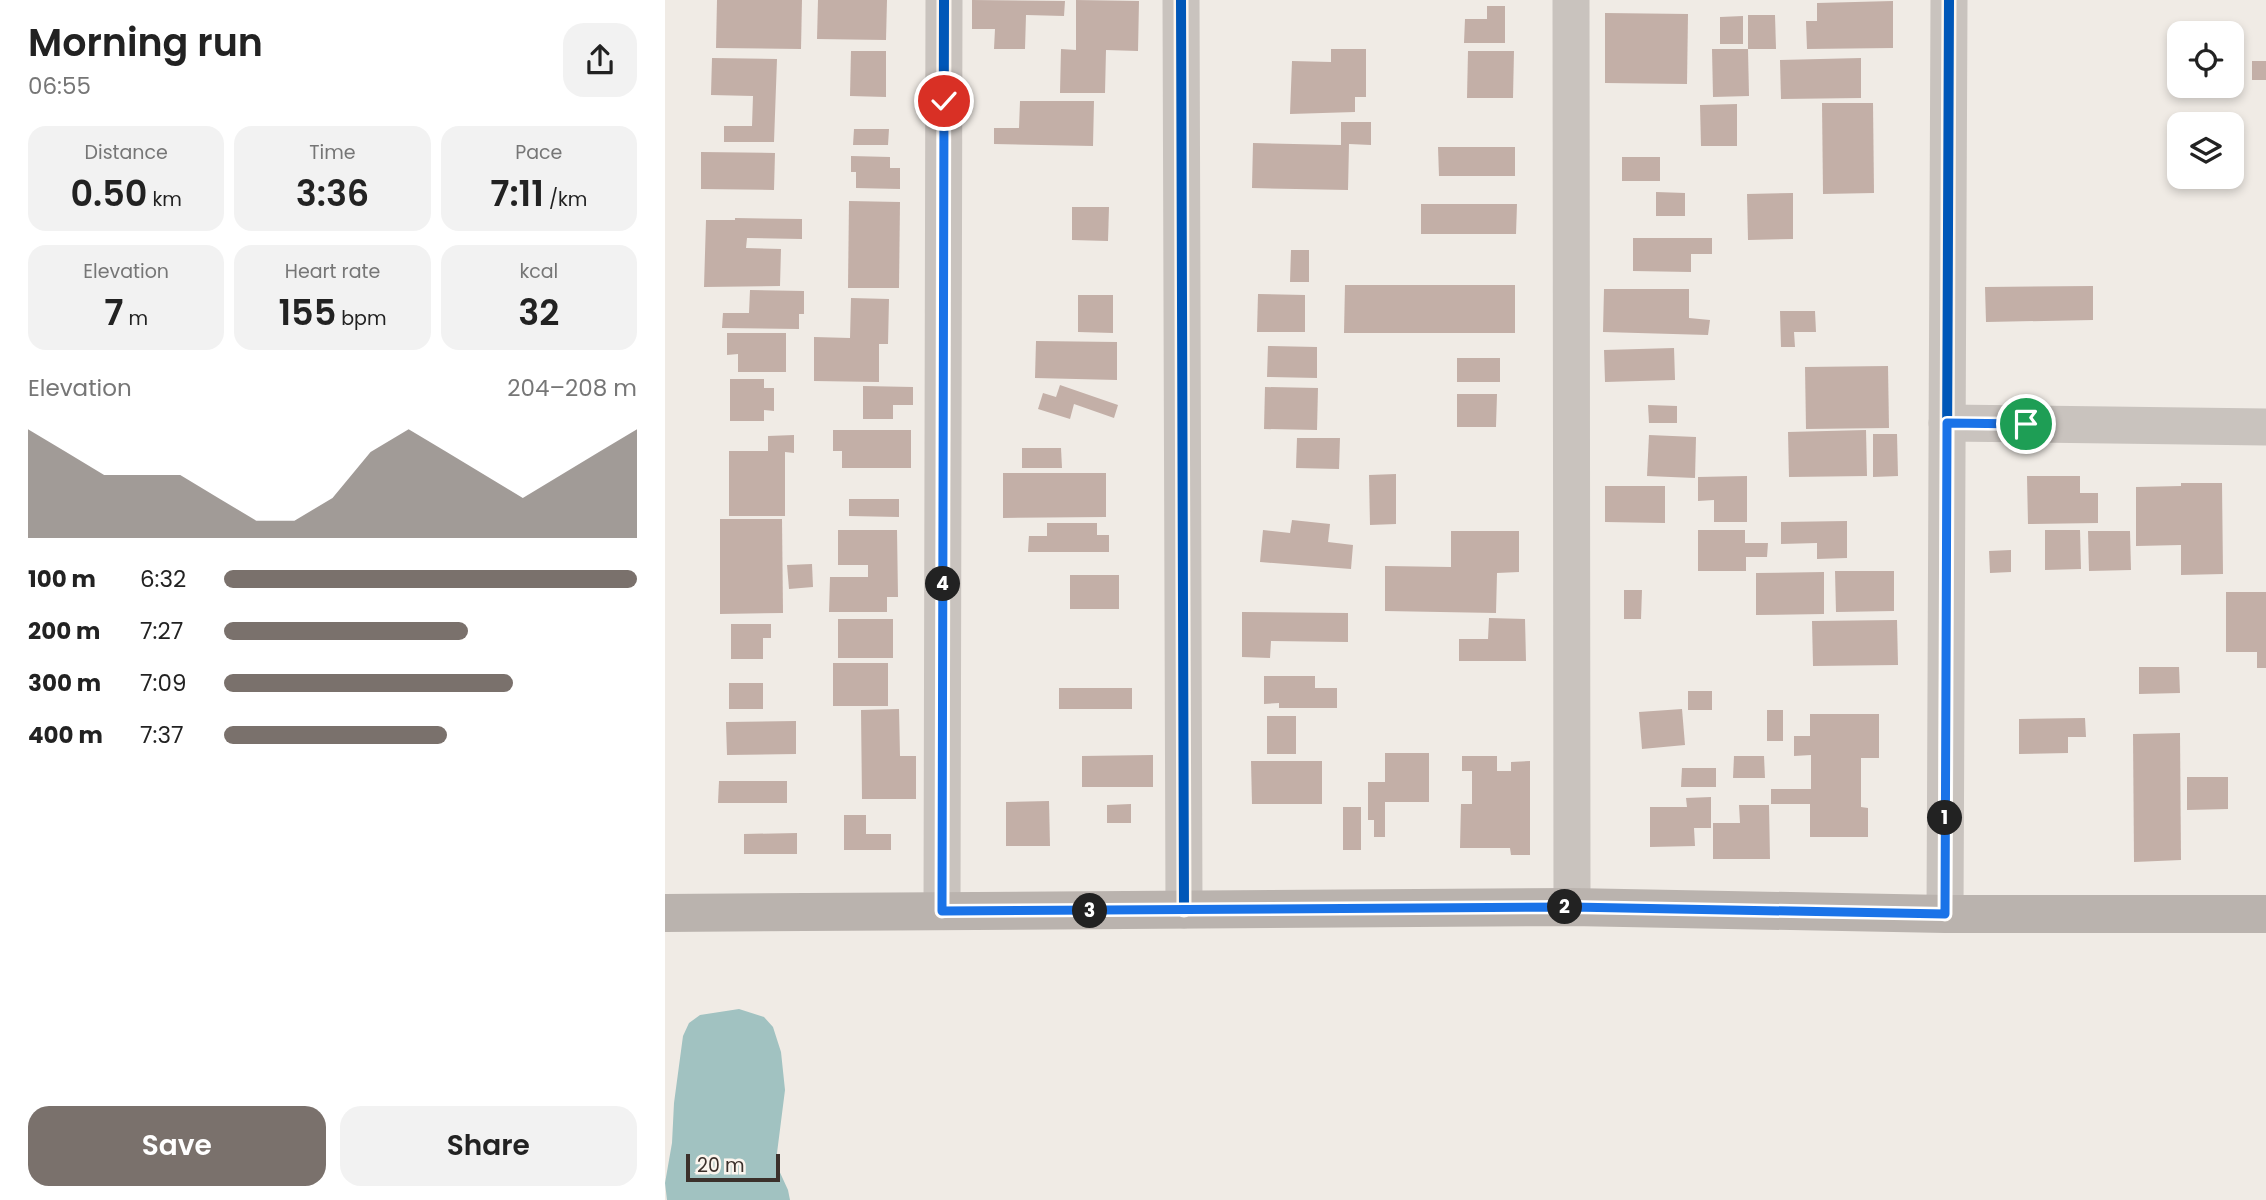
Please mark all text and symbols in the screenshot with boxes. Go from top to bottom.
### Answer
text: Morning run [28,16,263,69]
map controls [2167,21,2244,189]
button: locate [2167,21,2244,98]
button: share [563,23,637,97]
text: 06:55 [28,70,91,102]
pin [914,71,974,131]
icon: check [925,82,963,120]
button: layers [2167,112,2244,189]
text: Distance [85,139,168,166]
text: Time [309,139,356,166]
text: Pace [515,139,562,166]
text: 0.50 [71,169,147,218]
text: 3:36 [296,169,369,218]
text: 7:11 [490,169,544,218]
text: km [147,186,182,213]
text: /km [544,186,587,213]
text: Elevation [83,258,169,285]
text: Heart rate [285,258,380,285]
text: kcal [519,258,558,285]
text: 7 [104,288,123,337]
text: 155 [278,288,336,337]
text: 32 [518,288,559,337]
text: m [123,305,148,332]
text: bpm [336,305,387,332]
text: Elevation [28,372,132,404]
text: 204–208 m [507,372,637,404]
pin [1996,394,2056,454]
icon: arrive [2007,405,2045,443]
text: 100 m [28,563,96,595]
text: 6:32 [140,563,186,595]
pin: 4 [925,566,961,602]
text: 4 [936,570,949,597]
text: 200 m [28,615,100,647]
text: 7:27 [140,615,183,647]
text: 300 m [28,667,101,699]
text: 7:09 [140,667,186,699]
text: 400 m [28,719,103,751]
text: 7:37 [140,719,184,751]
pin: 1 [1927,800,1963,836]
text: 1 [1941,804,1948,831]
pin: 2 [1548,890,1583,925]
text: 2 [1559,893,1570,920]
pin: 3 [1073,894,1107,928]
text: 3 [1084,897,1095,924]
button: Save [28,1106,326,1186]
button: Share [340,1106,637,1186]
scale bar [686,1151,781,1183]
text: 20 m [697,1152,745,1179]

